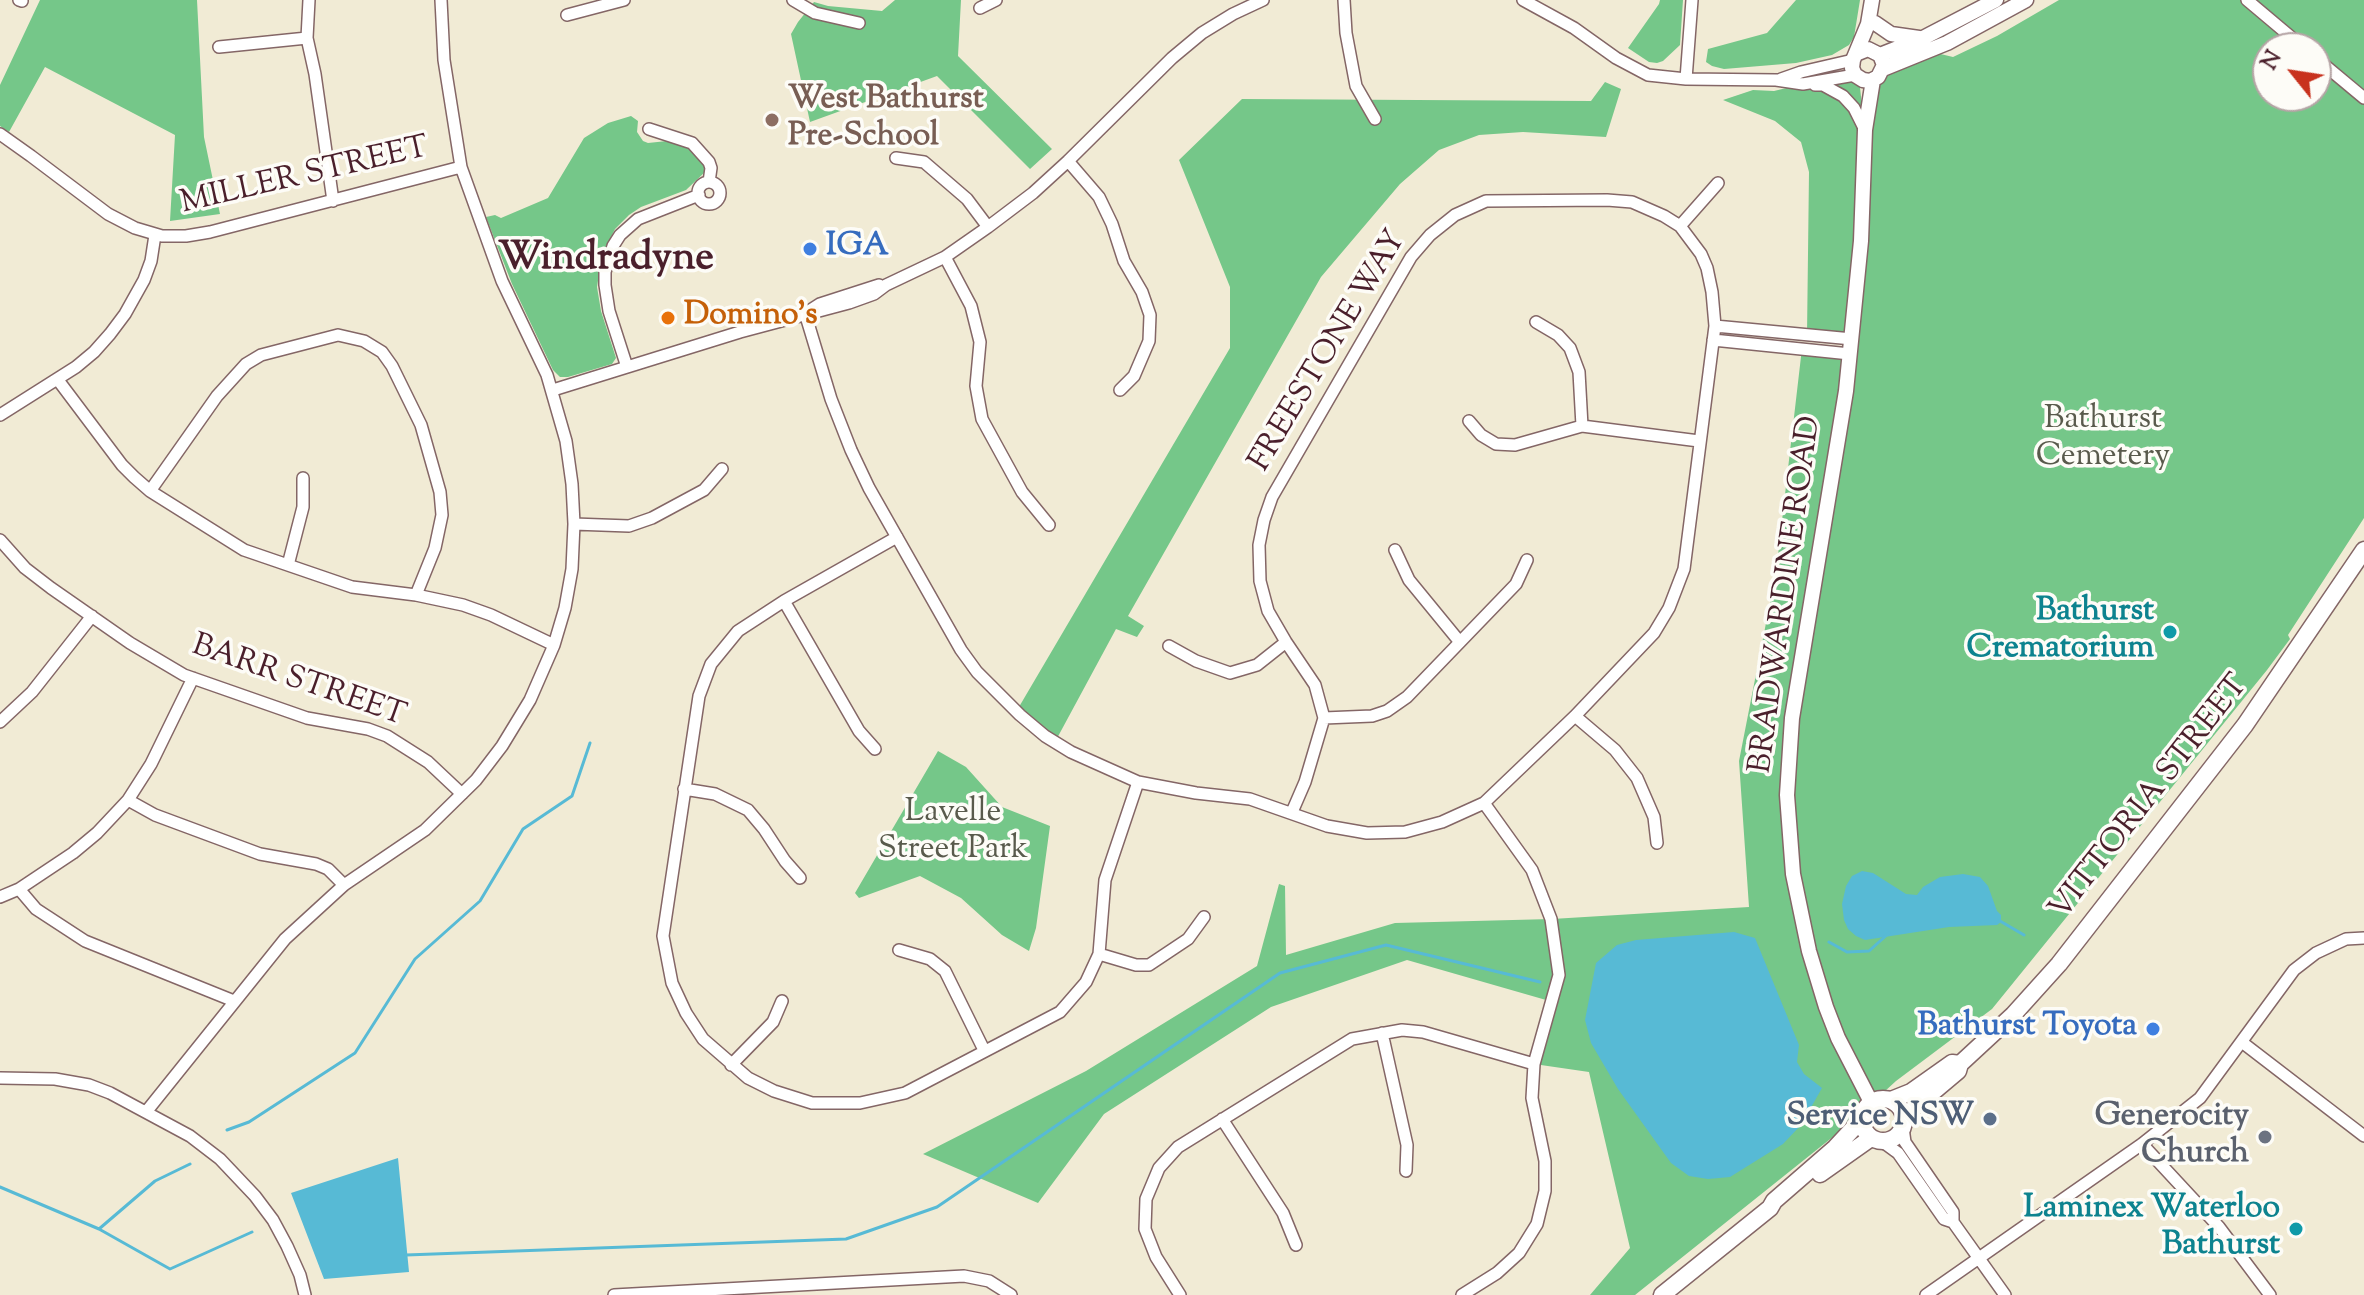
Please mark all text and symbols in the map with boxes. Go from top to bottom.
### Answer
north arrow [2252,32,2332,112]
text: N [2255,45,2291,77]
place label: West Bathurst Pre-School [788,83,984,158]
marker: West Bathurst Pre-School [763,111,781,129]
street label: MILLER STREET [177,131,433,225]
street label: FREESTONE WAY [1243,224,1417,480]
place label: IGA [826,230,889,268]
district label: Windradyne [498,237,714,285]
marker: IGA [801,240,819,258]
place label: Domino's [684,299,818,337]
marker: Domino's [659,309,677,327]
park label: Bathurst Cemetery [2036,403,2170,478]
street label: BRADWARDINE ROAD [1744,414,1832,776]
place label: Bathurst Crematorium [1967,595,2154,670]
marker: Bathurst Crematorium [2161,623,2179,641]
street label: BARR STREET [186,628,410,738]
street label: VITTORIA STREET [2043,669,2259,929]
park label: Lavelle Street Park [878,796,1028,871]
place label: Bathurst Toyota [1918,1010,2137,1048]
marker: Bathurst Toyota [2144,1020,2162,1038]
place label: Service NSW [1786,1100,1974,1138]
place label: Generocity Church [2095,1100,2249,1175]
marker: Service NSW [1981,1110,1999,1128]
marker: Generocity Church [2256,1128,2274,1146]
place label: Laminex Waterloo Bathurst [2023,1192,2280,1267]
marker: Laminex Waterloo Bathurst [2287,1220,2305,1238]

